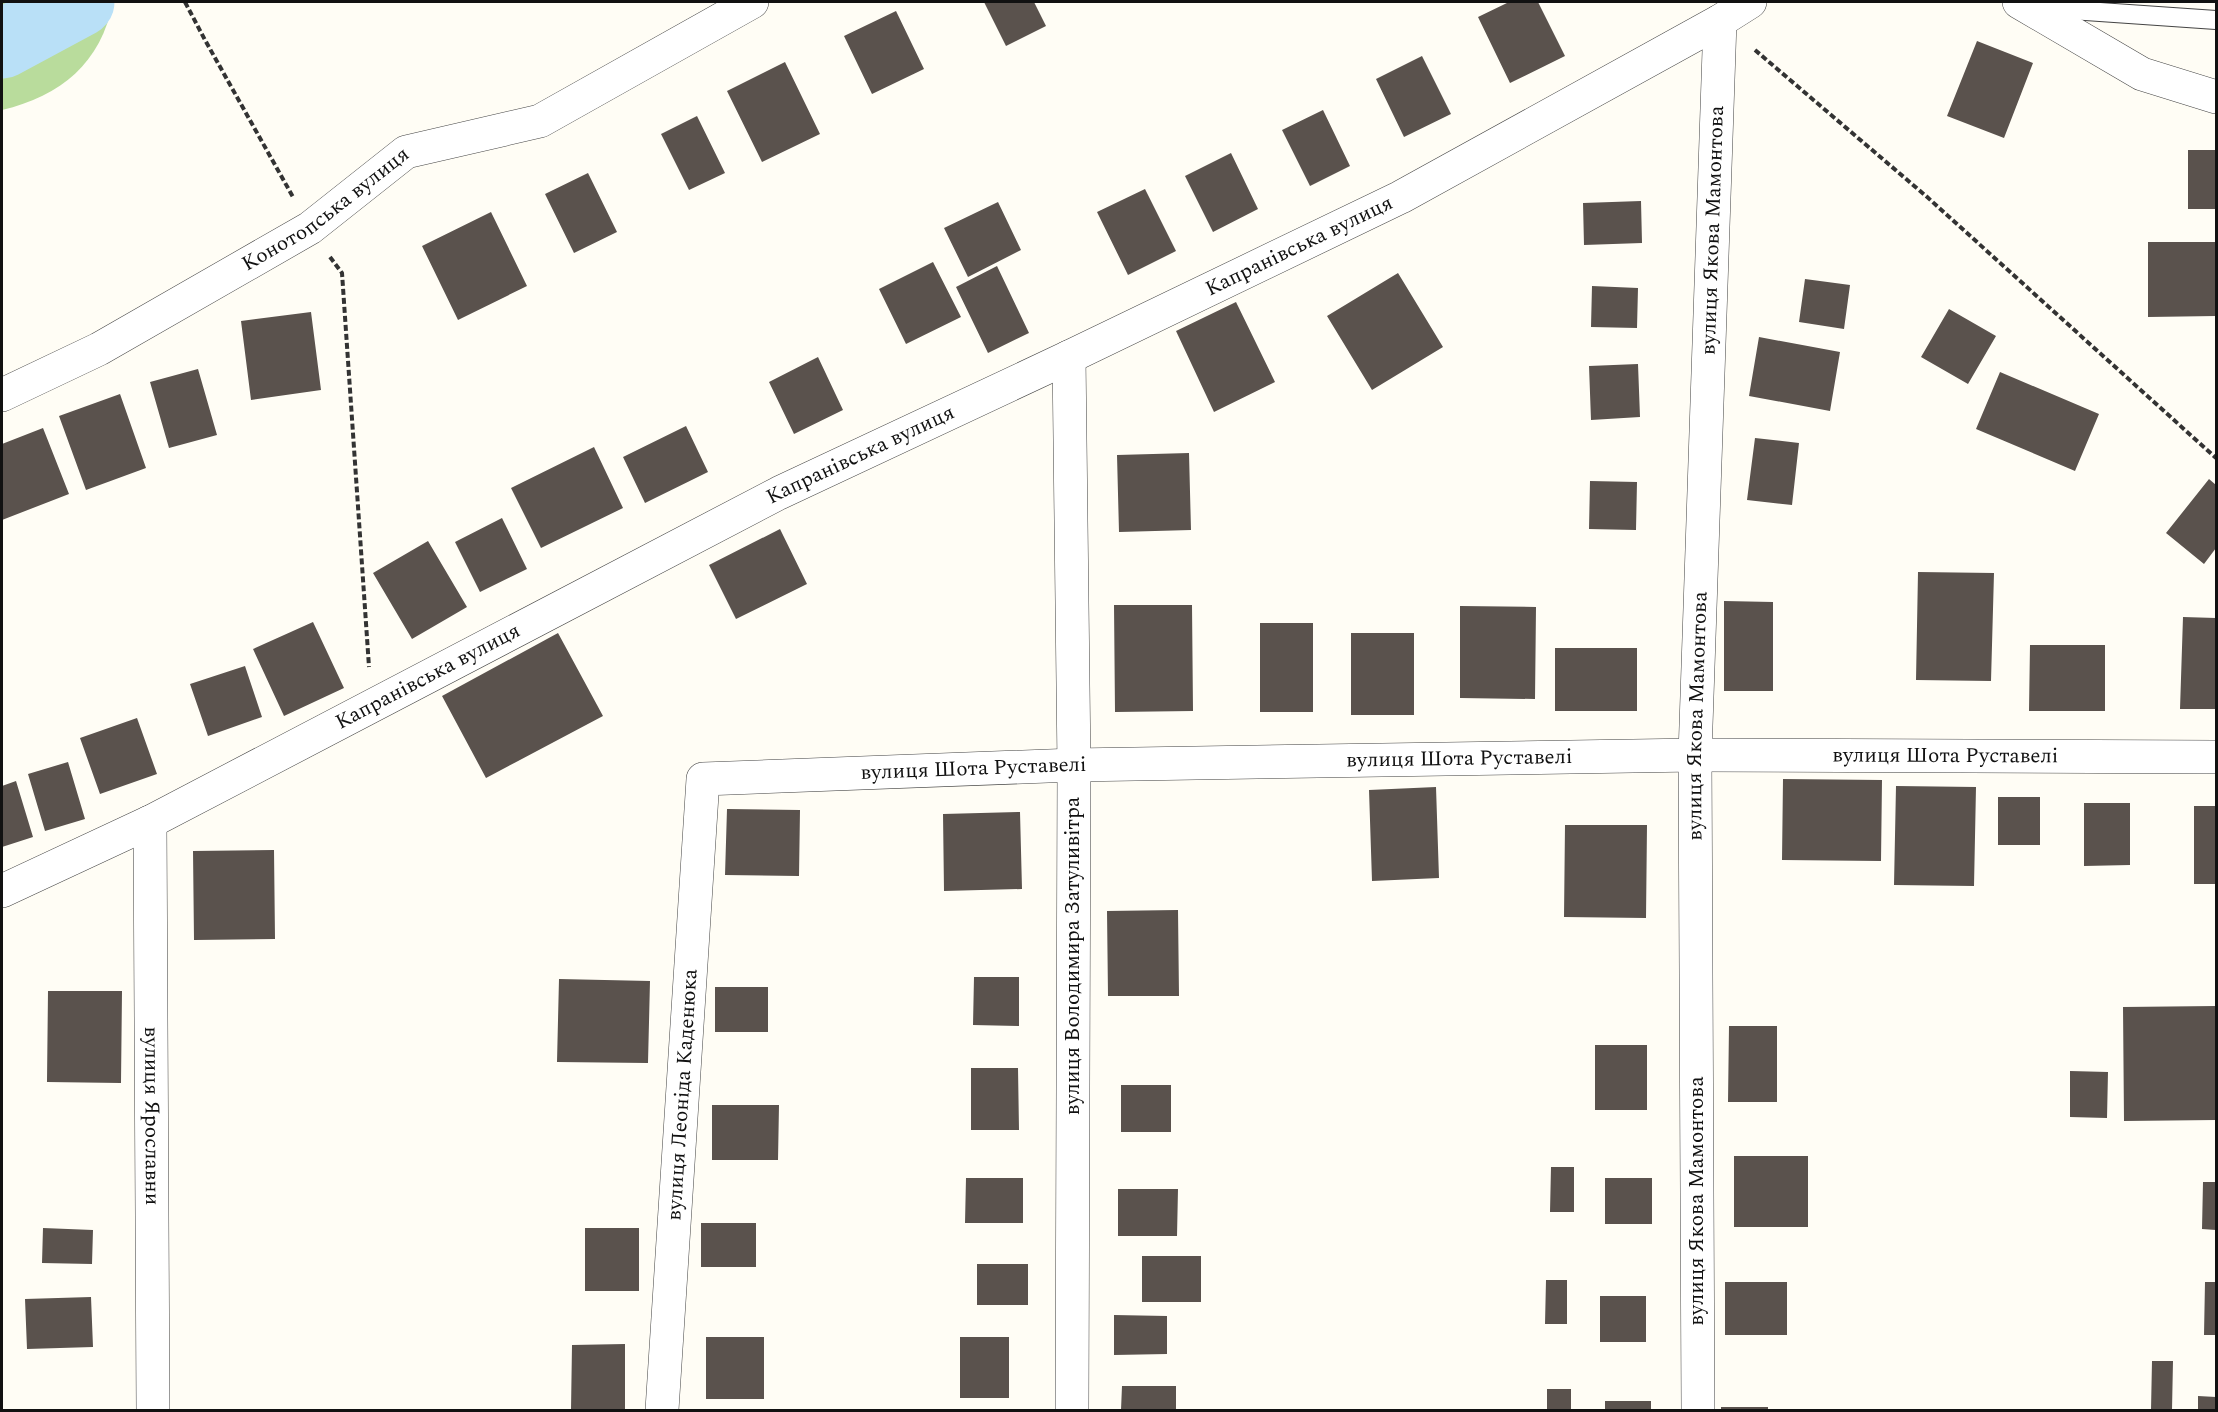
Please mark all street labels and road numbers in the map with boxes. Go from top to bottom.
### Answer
street label: вулиця Якова Мамонтова [1693,104,1733,356]
street label: Конотопська вулиця [236,139,417,280]
street label: Капранівська вулиця [1200,187,1398,305]
street label: Капранівська вулиця [760,397,960,513]
street label: вулиця Якова Мамонтова [1679,590,1717,841]
street label: Капранівська вулиця [330,615,526,738]
street label: вулиця Шота Руставелі [1832,740,2058,772]
street label: вулиця Шота Руставелі [1346,741,1573,777]
street label: вулиця Шота Руставелі [860,749,1087,789]
street label: вулиця Володимира Затуливітра [1057,796,1089,1115]
street label: вулиця Леоніда Каденюка [658,967,707,1222]
street label: вулиця Ярославни [135,1026,168,1206]
street label: вулиця Якова Мамонтова [1681,1076,1713,1326]

